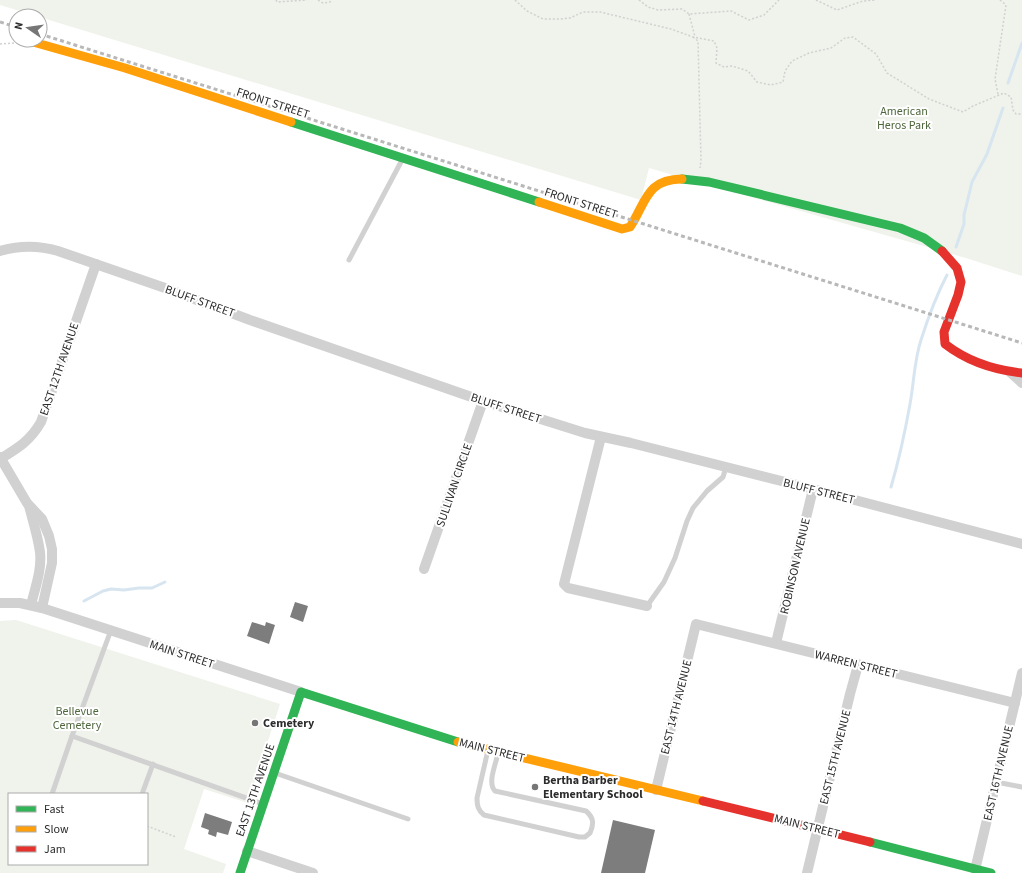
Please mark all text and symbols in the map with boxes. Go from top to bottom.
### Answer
north arrow [8,8,48,48]
text: N [11,21,27,31]
street label: FRONT STREET [234,84,312,123]
park label: American Heros Park [877,103,931,134]
street label: FRONT STREET [542,184,620,223]
street label: BLUFF STREET [163,281,238,322]
street label: EAST 12TH AVENUE [36,320,83,418]
street label: BLUFF STREET [468,389,544,428]
street label: SULLIVAN CIRCLE [432,441,477,529]
street label: BLUFF STREET [781,474,857,509]
street label: ROBINSON AVENUE [776,516,815,616]
street label: MAIN STREET [147,636,217,673]
street label: WARREN STREET [813,646,900,683]
street label: EAST 14TH AVENUE [656,658,696,756]
park label: Bellevue Cemetery [53,703,102,734]
street label: EAST 15TH AVENUE [815,708,855,806]
place label: Cemetery [263,715,315,732]
marker: Cemetery [250,718,260,728]
street label: EAST 16TH AVENUE [979,724,1018,822]
street label: MAIN STREET [457,734,527,767]
street label: EAST 13TH AVENUE [232,741,279,839]
place label: Bertha Barber Elementary School [543,772,643,803]
marker: Bertha Barber Elementary School [530,782,540,792]
legend [8,793,148,865]
text: Fast [44,801,64,818]
street label: MAIN STREET [772,810,842,843]
text: Slow [44,821,69,838]
text: Jam [44,841,66,858]

